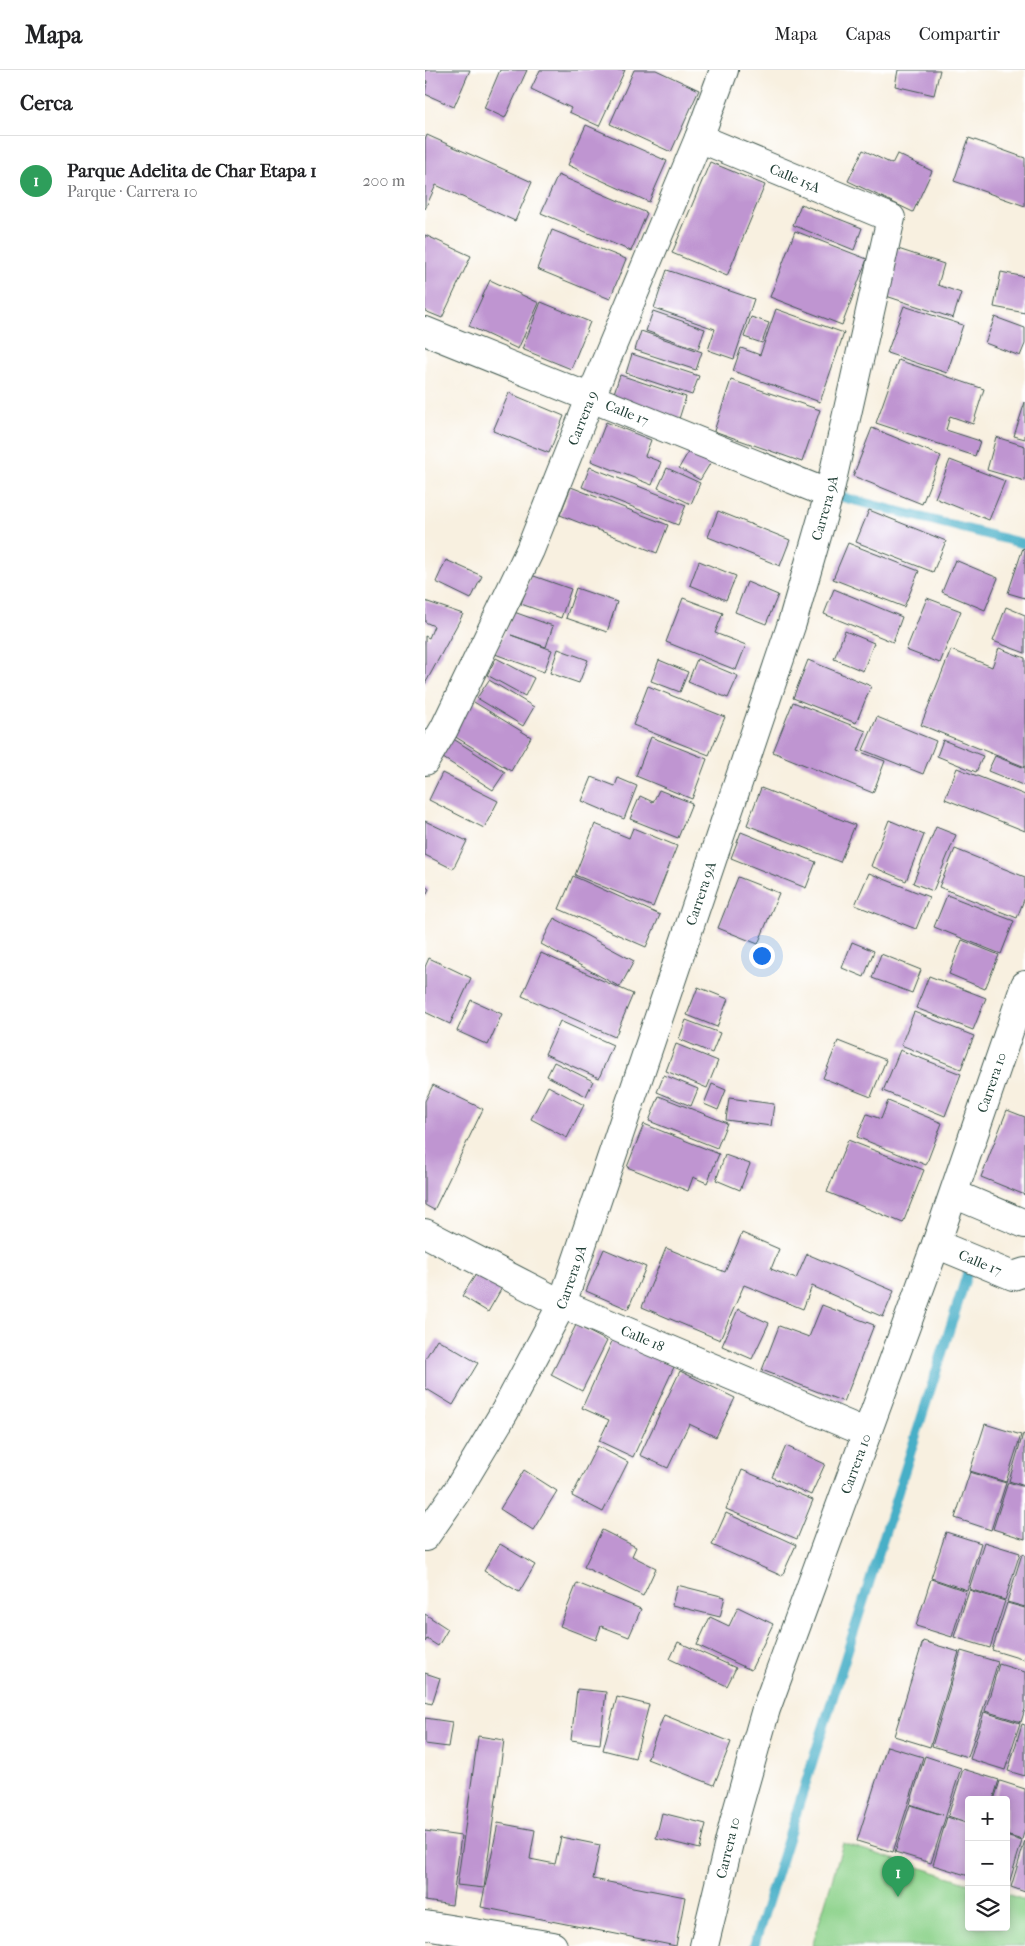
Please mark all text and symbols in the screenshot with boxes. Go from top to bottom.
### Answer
text: Mapa [25,21,82,49]
text: Mapa [775,24,817,45]
text: Capas [845,24,891,45]
text: Compartir [919,24,1000,45]
text: Cerca [20,91,72,115]
text: Parque Adelita de Char Etapa 1 [67,160,317,182]
street label: Calle 15A [767,160,824,197]
text: 1 [33,171,39,190]
text: 200 m [362,171,405,190]
text: Parque · Carrera 10 [67,182,198,201]
street label: Carrera 9 [564,388,602,448]
street label: Calle 17 [603,397,651,429]
street label: Carrera 9A [808,473,842,542]
street label: Carrera 9A [682,858,720,928]
your location [749,943,775,969]
street label: Carrera 10 [974,1050,1010,1115]
street label: Carrera 9A [553,1242,591,1313]
street label: Calle 17 [956,1246,1005,1280]
street label: Calle 18 [618,1322,667,1355]
street label: Carrera 10 [837,1432,875,1496]
map controls [965,1796,1010,1931]
button: + [965,1796,1010,1841]
street label: Carrera 10 [713,1815,744,1880]
button: − [965,1841,1010,1886]
pin: 1 [882,1856,914,1897]
button: layers [965,1886,1010,1931]

